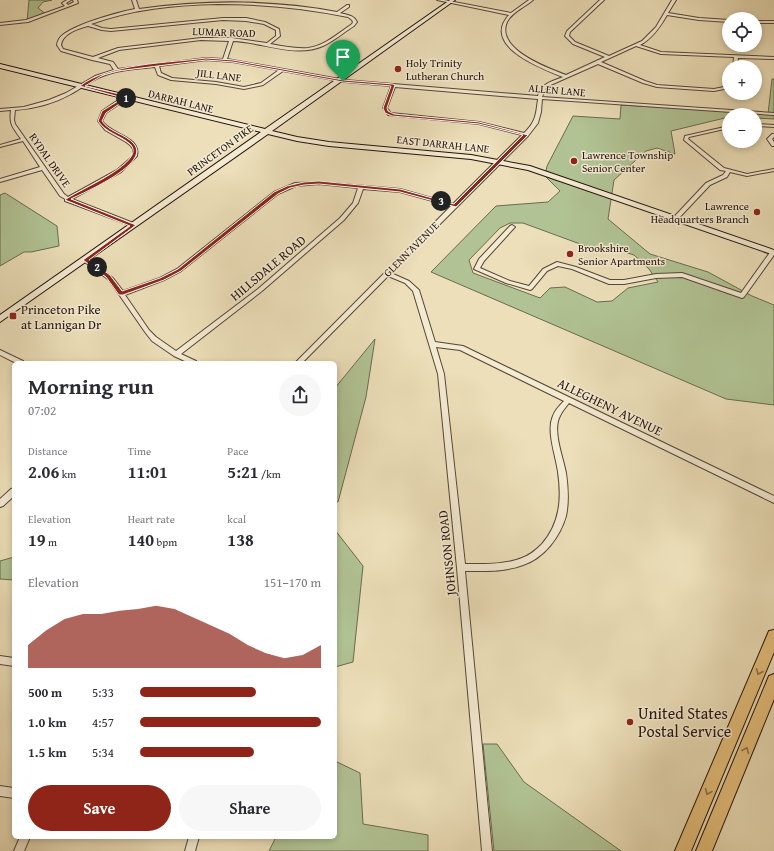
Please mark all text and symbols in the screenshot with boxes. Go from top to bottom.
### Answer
map controls [722,12,762,148]
button: locate [722,12,762,52]
street label: LUMAR ROAD [192,23,256,41]
pin [326,40,360,81]
icon: arrive [332,46,354,68]
place label: Holy Trinity Lutheran Church [406,55,485,84]
button: + [722,60,762,100]
street label: JILL LANE [194,64,243,86]
marker: Holy Trinity Lutheran Church [393,64,403,74]
street label: ALLEN LANE [528,80,587,101]
street label: DARRAH LANE [147,85,216,117]
pin: 1 [116,88,136,108]
text: 1 [123,90,129,106]
button: − [722,108,762,148]
street label: PRINCETON PIKE [184,120,257,179]
street label: RYDAL DRIVE [25,130,75,191]
street label: EAST DARRAH LANE [396,131,491,157]
place label: Lawrence Township Senior Center [582,147,673,176]
marker: Lawrence Township Senior Center [569,156,579,166]
pin: 3 [431,191,451,211]
text: 3 [438,193,444,209]
place label: Lawrence Headquarters Branch [651,198,750,227]
marker: Lawrence Headquarters Branch [752,207,762,217]
street label: GLENN AVENUE [380,217,443,280]
street label: HILLSDALE ROAD [226,231,310,305]
place label: Brookshire Senior Apartments [578,240,665,269]
marker: Brookshire Senior Apartments [565,249,575,259]
pin: 2 [87,257,107,277]
text: 2 [94,259,100,275]
place label: Princeton Pike at Lannigan Dr [21,300,102,334]
marker: Princeton Pike at Lannigan Dr [8,311,18,321]
text: Morning run [28,370,154,402]
street label: ALLEGHENY AVENUE [554,373,666,441]
button: share [279,374,321,416]
text: 07:02 [28,401,56,420]
text: Distance [28,443,67,459]
text: Time [128,443,151,459]
text: Pace [227,443,248,459]
text: 2.06 [28,459,59,484]
text: 11:01 [128,459,168,484]
text: 5:21 [227,459,259,484]
text: km [59,466,76,482]
text: /km [259,466,281,482]
street label: JOHNSON ROAD [433,509,461,599]
text: Elevation [28,511,71,527]
text: Heart rate [128,511,175,527]
text: kcal [227,511,246,527]
text: 19 [28,527,46,552]
text: 140 [128,527,154,552]
text: 138 [227,527,254,552]
text: m [46,534,57,550]
text: bpm [154,534,177,550]
text: Elevation [28,573,79,592]
text: 151–170 m [264,573,321,592]
one-way arrow [756,668,764,675]
text: 500 m [28,683,62,702]
text: 5:33 [92,683,114,702]
place label: United States Postal Service [638,701,731,743]
text: 1.0 km [28,713,67,732]
text: 4:57 [92,713,114,732]
marker: United States Postal Service [625,717,635,727]
text: 1.5 km [28,743,67,762]
text: 5:34 [92,743,114,762]
one-way arrow [741,747,749,754]
button: Save [28,785,171,831]
button: Share [179,785,321,831]
one-way arrow [705,788,713,795]

